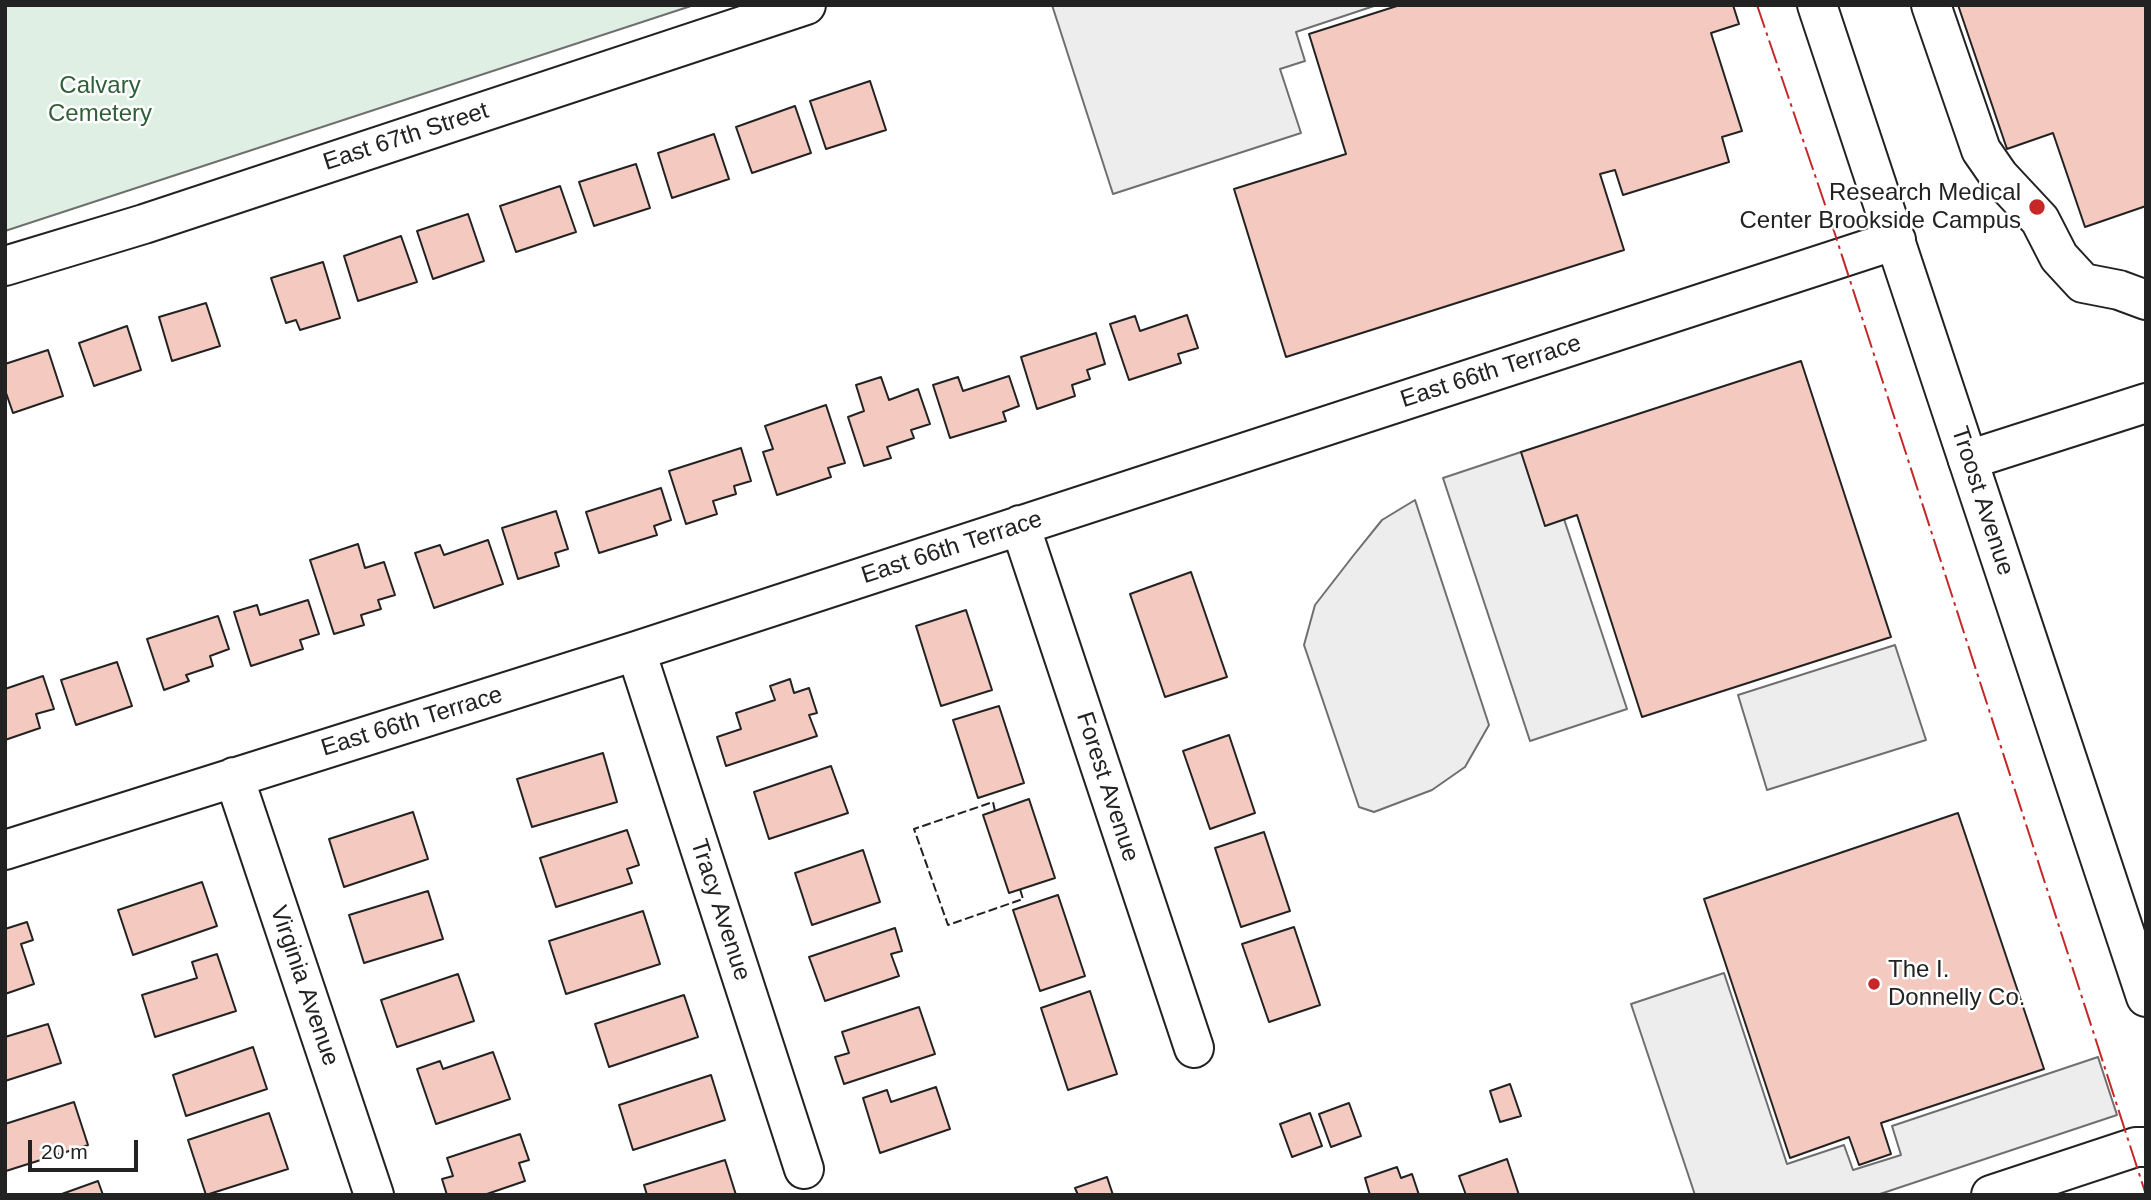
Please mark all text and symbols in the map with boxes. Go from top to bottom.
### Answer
park label: Calvary Cemetery [48,72,152,128]
street label: East 67th Street [320,97,492,177]
place label: Research Medical Center Brookside Campus [1740,179,2021,235]
marker: Research Medical Center Brookside Campus [2027,197,2047,217]
street label: East 66th Terrace [1397,329,1585,415]
street label: Troost Avenue [1944,423,2020,579]
street label: East 66th Terrace [858,505,1046,591]
street label: East 66th Terrace [318,681,506,763]
street label: Forest Avenue [1069,709,1145,865]
street label: Tracy Avenue [684,836,756,984]
street label: Virginia Avenue [263,902,345,1070]
place label: The I. Donnelly Co. [1888,956,2025,1012]
marker: The I. Donnelly Co. [1866,976,1882,992]
scale bar [32,1126,142,1170]
text: 20 m [41,1140,88,1163]

